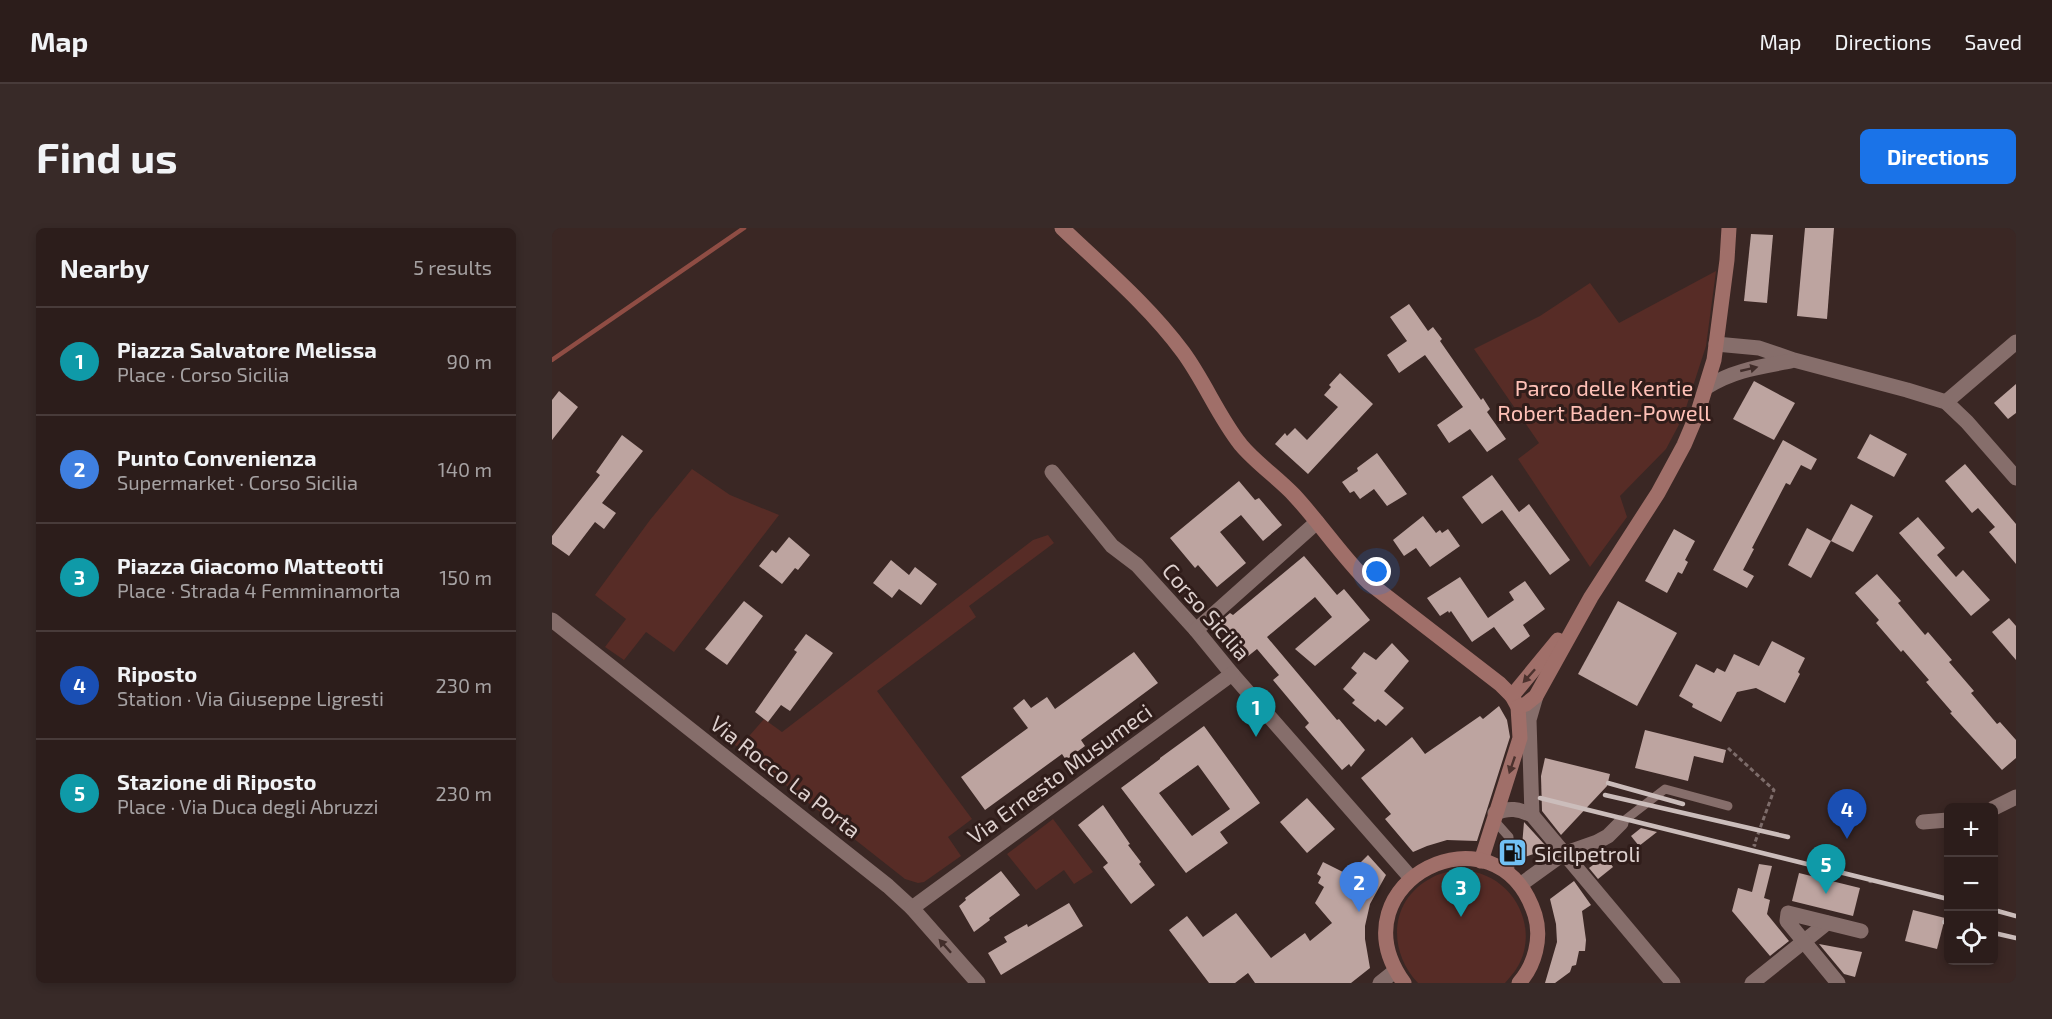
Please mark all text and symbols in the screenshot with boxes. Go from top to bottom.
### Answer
text: Map [30,24,88,58]
text: Map [1759,29,1802,54]
text: Directions [1835,29,1931,54]
text: Saved [1964,29,2022,54]
button: Directions [1860,129,2016,184]
text: Find us [36,131,178,181]
text: Nearby [60,252,149,283]
text: 5 results [413,255,492,279]
text: Piazza Salvatore Melissa [117,336,377,362]
text: 1 [75,349,84,373]
text: 90 m [447,349,492,373]
text: Place · Corso Sicilia [117,362,289,386]
one-way arrow [1740,364,1758,374]
park label: Parco delle Kentie Robert Baden-Powell [1497,374,1711,425]
text: Punto Convenienza [117,444,316,470]
text: 2 [74,457,85,481]
text: 140 m [438,457,492,481]
text: Supermarket · Corso Sicilia [117,470,358,494]
text: Piazza Giacomo Matteotti [117,552,384,578]
street label: Corso Sicilia [1158,557,1256,665]
your location [1362,557,1391,586]
text: 3 [74,565,85,589]
text: 150 m [439,565,492,589]
text: Place · Strada 4 Femminamorta [117,578,400,602]
text: Riposto [117,660,197,686]
one-way arrow [1523,668,1536,683]
text: 4 [73,673,86,697]
text: 230 m [436,673,492,697]
text: Station · Via Giuseppe Ligresti [117,686,384,710]
pin: 1 [1236,688,1276,737]
street label: Via Ernesto Musumeci [962,697,1156,849]
street label: Via Rocco La Porta [706,709,866,843]
one-way arrow [1506,756,1516,774]
text: Stazione di Riposto [117,768,317,794]
text: 5 [74,781,85,805]
text: 230 m [436,781,492,805]
pin: 4 [1828,790,1866,839]
text: Place · Via Duca degli Abruzzi [117,794,379,818]
map controls [1944,803,1998,965]
button: + [1944,803,1998,857]
fuel station icon: Sicilpetroli [1497,837,1529,869]
place label: Sicilpetroli [1534,840,1641,866]
pin: 5 [1806,844,1846,894]
button: − [1944,857,1998,911]
pin: 2 [1340,862,1378,912]
pin: 3 [1442,868,1480,917]
button: locate [1944,911,1998,965]
one-way arrow [939,939,952,954]

